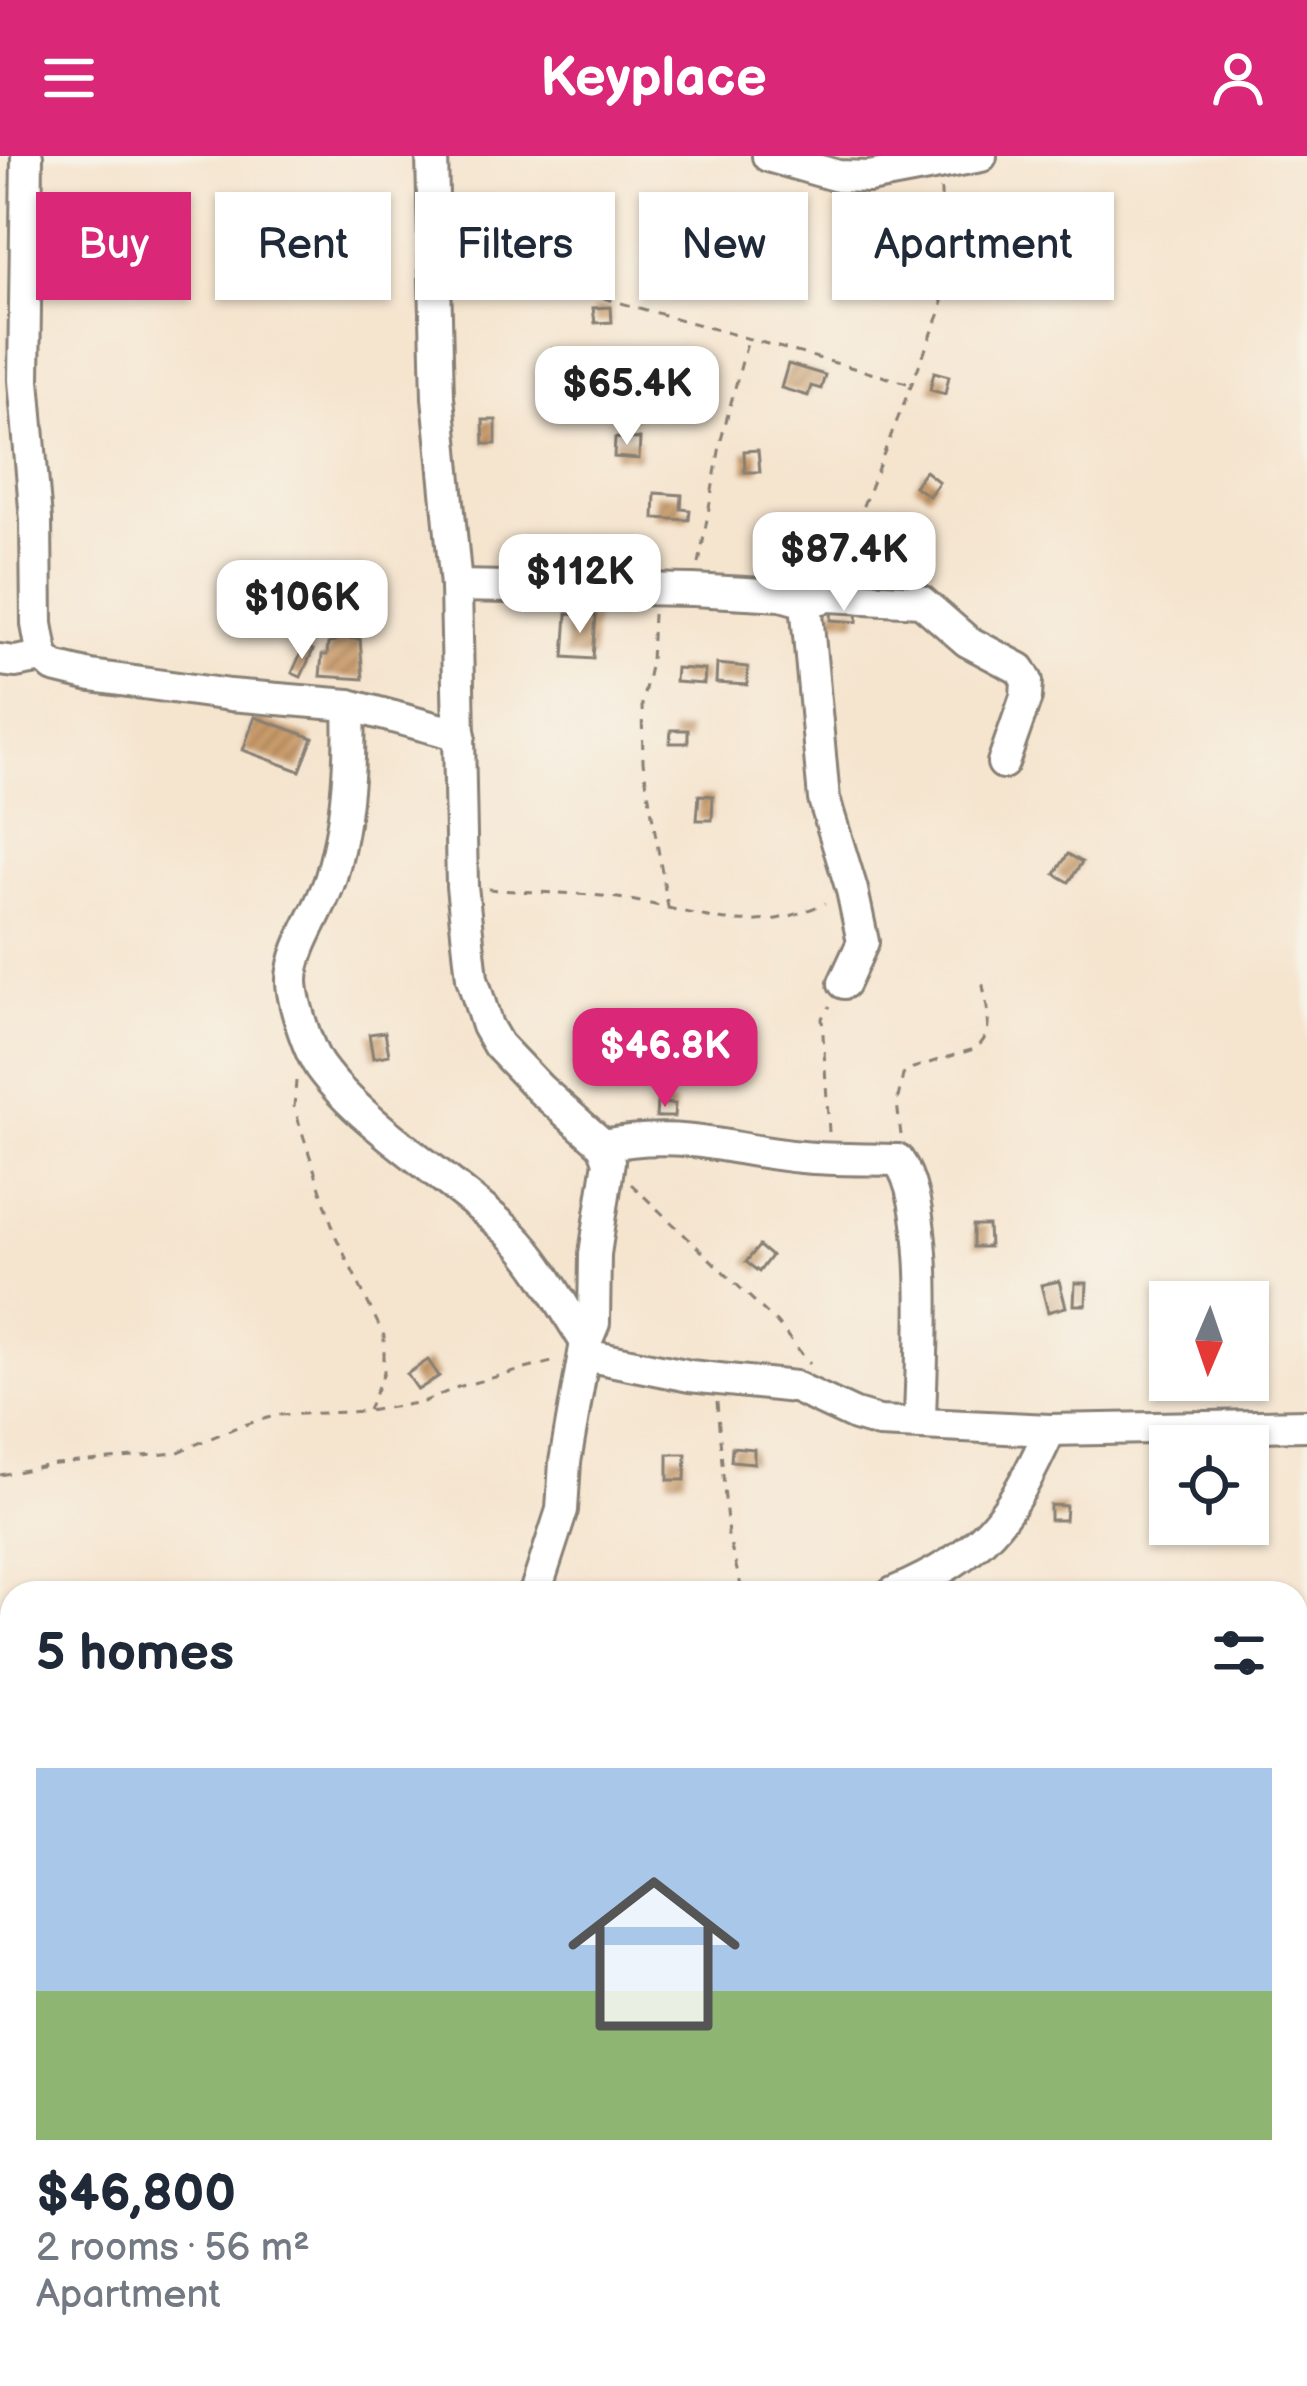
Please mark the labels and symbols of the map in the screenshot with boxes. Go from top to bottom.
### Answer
pin: $65.4K [529,346,725,448]
pin: $87.4K [746,512,942,614]
pin: $112K [496,534,664,636]
pin: $106K [218,560,386,662]
pin: $46.8K [567,1008,763,1110]
north arrow [1149,1281,1269,1401]

